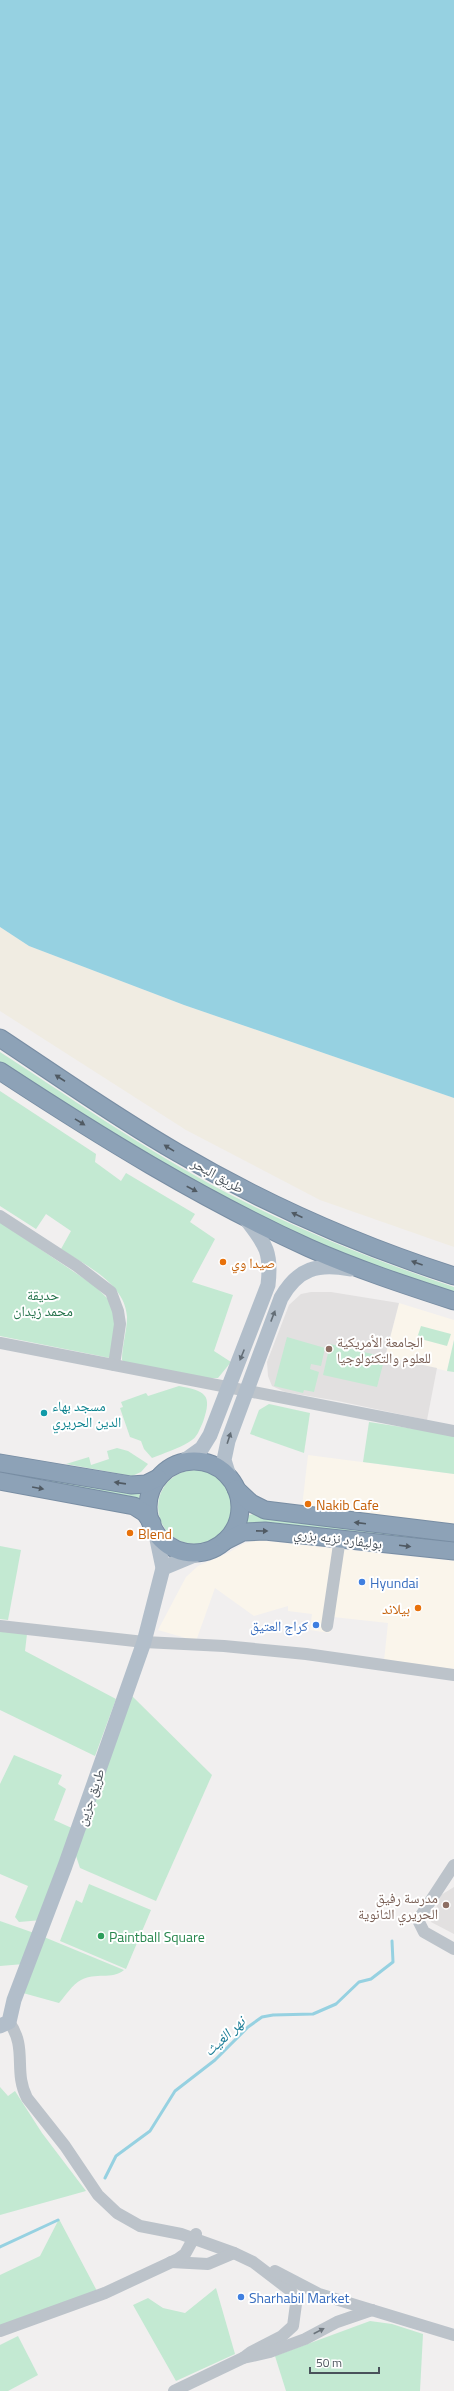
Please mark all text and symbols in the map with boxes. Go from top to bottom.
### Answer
one-way arrow [54,1074,66,1081]
one-way arrow [74,1118,86,1125]
one-way arrow [164,1144,174,1152]
street label: طريق البحر [187,1151,248,1198]
one-way arrow [186,1186,197,1192]
one-way arrow [290,1211,302,1217]
place label: صيدا وي [231,1252,275,1274]
marker: صيدا وي [218,1257,228,1267]
one-way arrow [411,1260,423,1266]
park label: حديقة محمد زيدان [13,1284,73,1321]
one-way arrow [270,1309,276,1321]
place label: الجامعة الأمريكية للعلوم والتكنولوجيا [337,1331,431,1368]
marker: الجامعة الأمريكية للعلوم والتكنولوجيا [324,1344,334,1354]
one-way arrow [239,1349,245,1361]
place label: مسجد بهاء الدين الحريري [52,1395,121,1433]
marker: مسجد بهاء الدين الحريري [39,1408,49,1418]
one-way arrow [226,1432,232,1444]
one-way arrow [114,1480,127,1486]
one-way arrow [32,1485,44,1491]
place label: Nakib Cafe [316,1494,379,1515]
marker: Nakib Cafe [303,1499,313,1509]
one-way arrow [354,1520,366,1526]
street label: بوليفارد نزيه بزري [292,1522,384,1555]
place label: Blend [138,1523,172,1544]
marker: Blend [125,1528,135,1538]
one-way arrow [256,1528,269,1534]
one-way arrow [399,1543,411,1549]
place label: Hyundai [370,1572,419,1593]
marker: Hyundai [357,1577,367,1587]
place label: بيلاند [382,1598,410,1619]
marker: بيلاند [413,1603,423,1613]
place label: كراج العتيق [250,1615,308,1636]
marker: كراج العتيق [311,1620,321,1630]
street label: طريق جزين [70,1766,110,1828]
place label: مدرسة رفيق الحريري الثانوية [358,1887,438,1925]
marker: مدرسة رفيق الحريري الثانوية [441,1900,451,1910]
place label: Paintball Square [109,1926,205,1947]
marker: Paintball Square [96,1931,106,1941]
water label: نهر الغيث [198,2009,252,2061]
place label: Sharhabil Market [249,2287,349,2308]
marker: Sharhabil Market [236,2292,246,2302]
one-way arrow [313,2328,325,2335]
scale bar [310,2349,379,2375]
text: 50 m [316,2353,342,2372]

